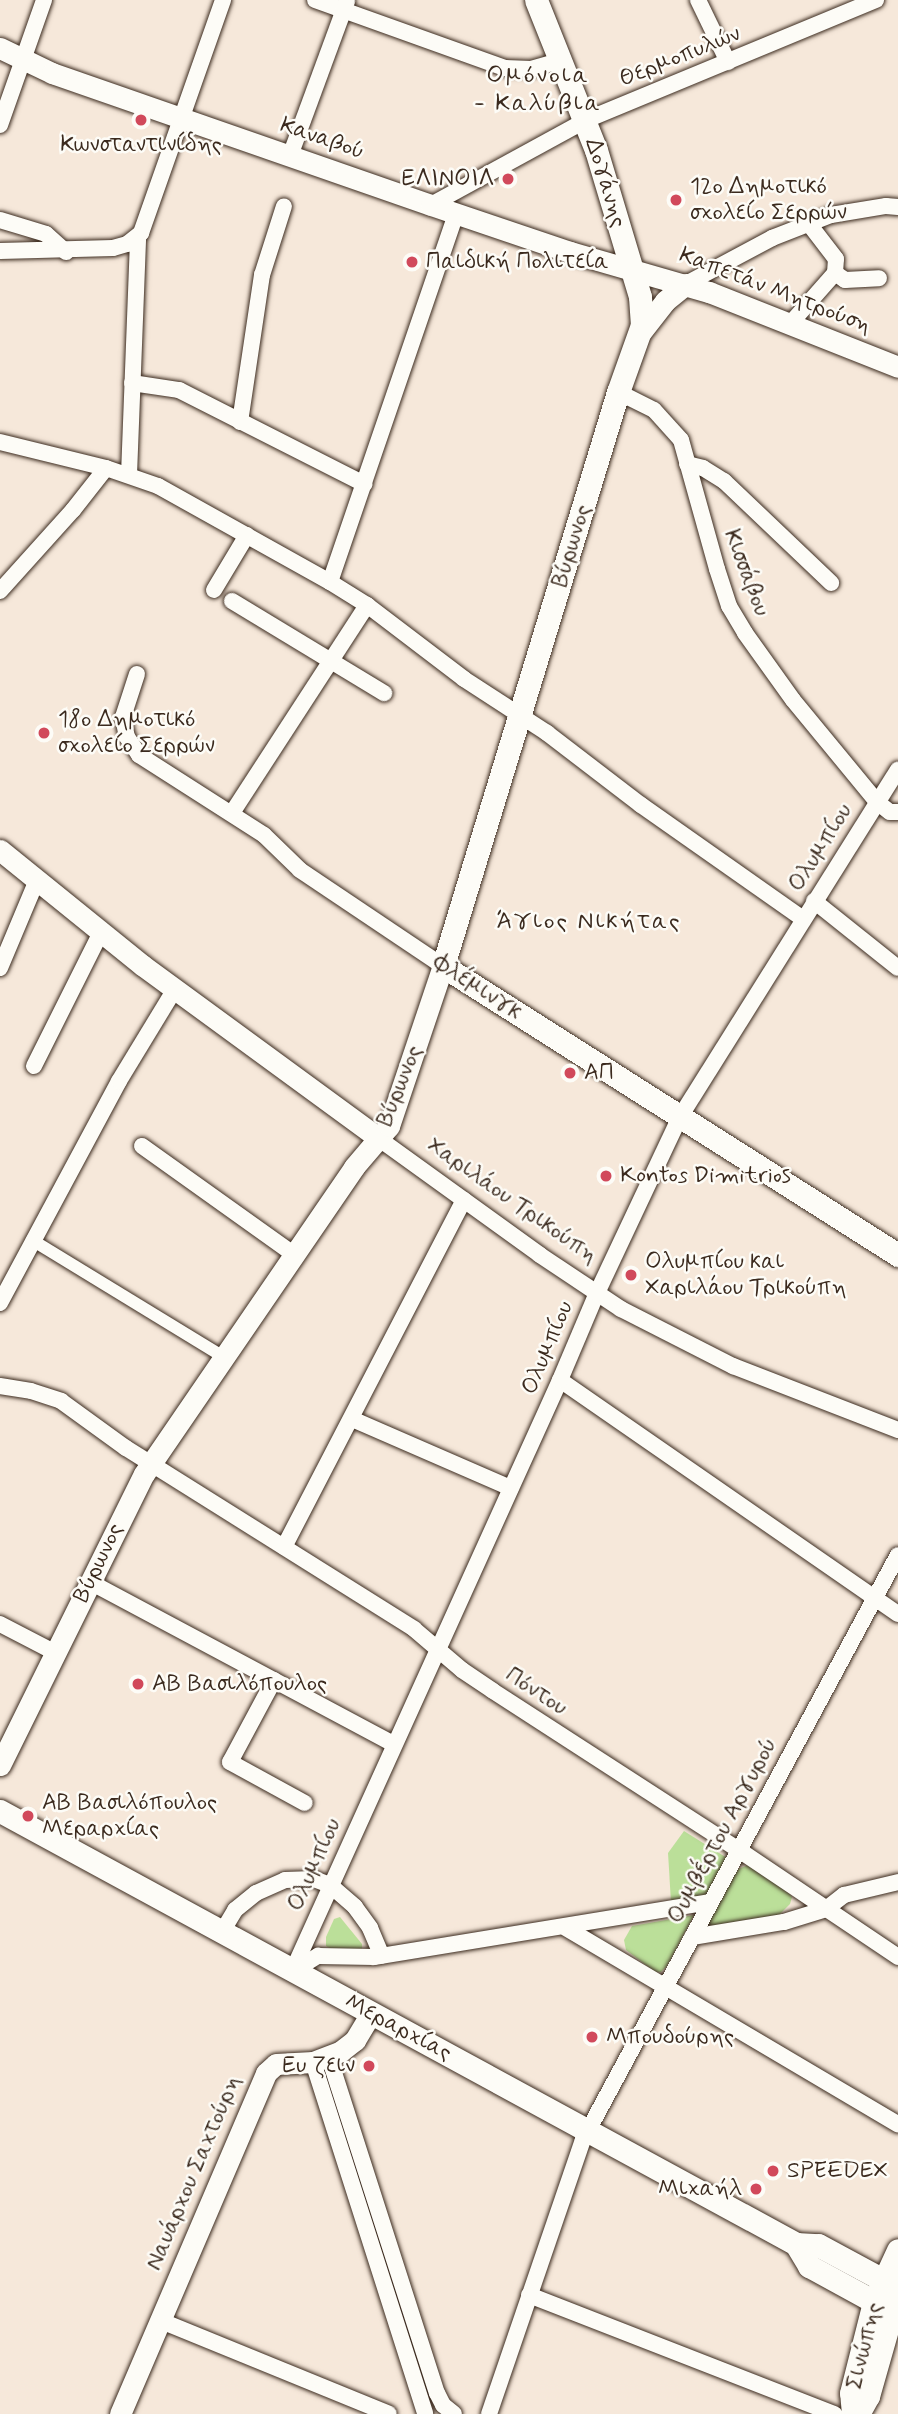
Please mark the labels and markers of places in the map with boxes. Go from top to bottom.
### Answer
marker: Κωνσταντινίδης [133,112,149,128]
place label: Κωνσταντινίδης [60,131,222,159]
place label: ΕΛΙΝΟΙΛ [402,165,494,193]
marker: ΕΛΙΝΟΙΛ [500,171,516,187]
place label: 12ο Δημοτικό σχολείο Σερρών [690,173,847,227]
marker: 12ο Δημοτικό σχολείο Σερρών [668,192,684,208]
place label: Παιδική Πολιτεία [426,248,609,276]
marker: Παιδική Πολιτεία [404,254,420,270]
place label: 18ο Δημοτικό σχολείο Σερρών [58,706,215,760]
marker: 18ο Δημοτικό σχολείο Σερρών [36,725,52,741]
place label: ΑΠ [584,1059,614,1087]
marker: ΑΠ [562,1065,578,1081]
place label: Kontos Dimitrios [620,1162,788,1190]
marker: Kontos Dimitrios [598,1168,614,1184]
place label: Ολυμπίου και Χαριλάου Τρικούπη [645,1248,846,1302]
marker: Ολυμπίου και Χαριλάου Τρικούπη [623,1267,639,1283]
place label: ΑΒ Βασιλόπουλος [152,1670,327,1698]
marker: ΑΒ Βασιλόπουλος [130,1676,146,1692]
place label: ΑΒ Βασιλόπουλος Μεραρχίας [42,1789,217,1843]
marker: ΑΒ Βασιλόπουλος Μεραρχίας [20,1808,36,1824]
place label: Μπουδούρης [606,2023,734,2051]
marker: Μπουδούρης [584,2029,600,2045]
place label: Ευ ζειν [282,2052,355,2080]
marker: Ευ ζειν [361,2058,377,2074]
place label: SPEEDEX [787,2157,888,2185]
marker: SPEEDEX [765,2163,781,2179]
place label: Μιχαήλ [658,2175,742,2203]
marker: Μιχαήλ [748,2181,764,2197]

